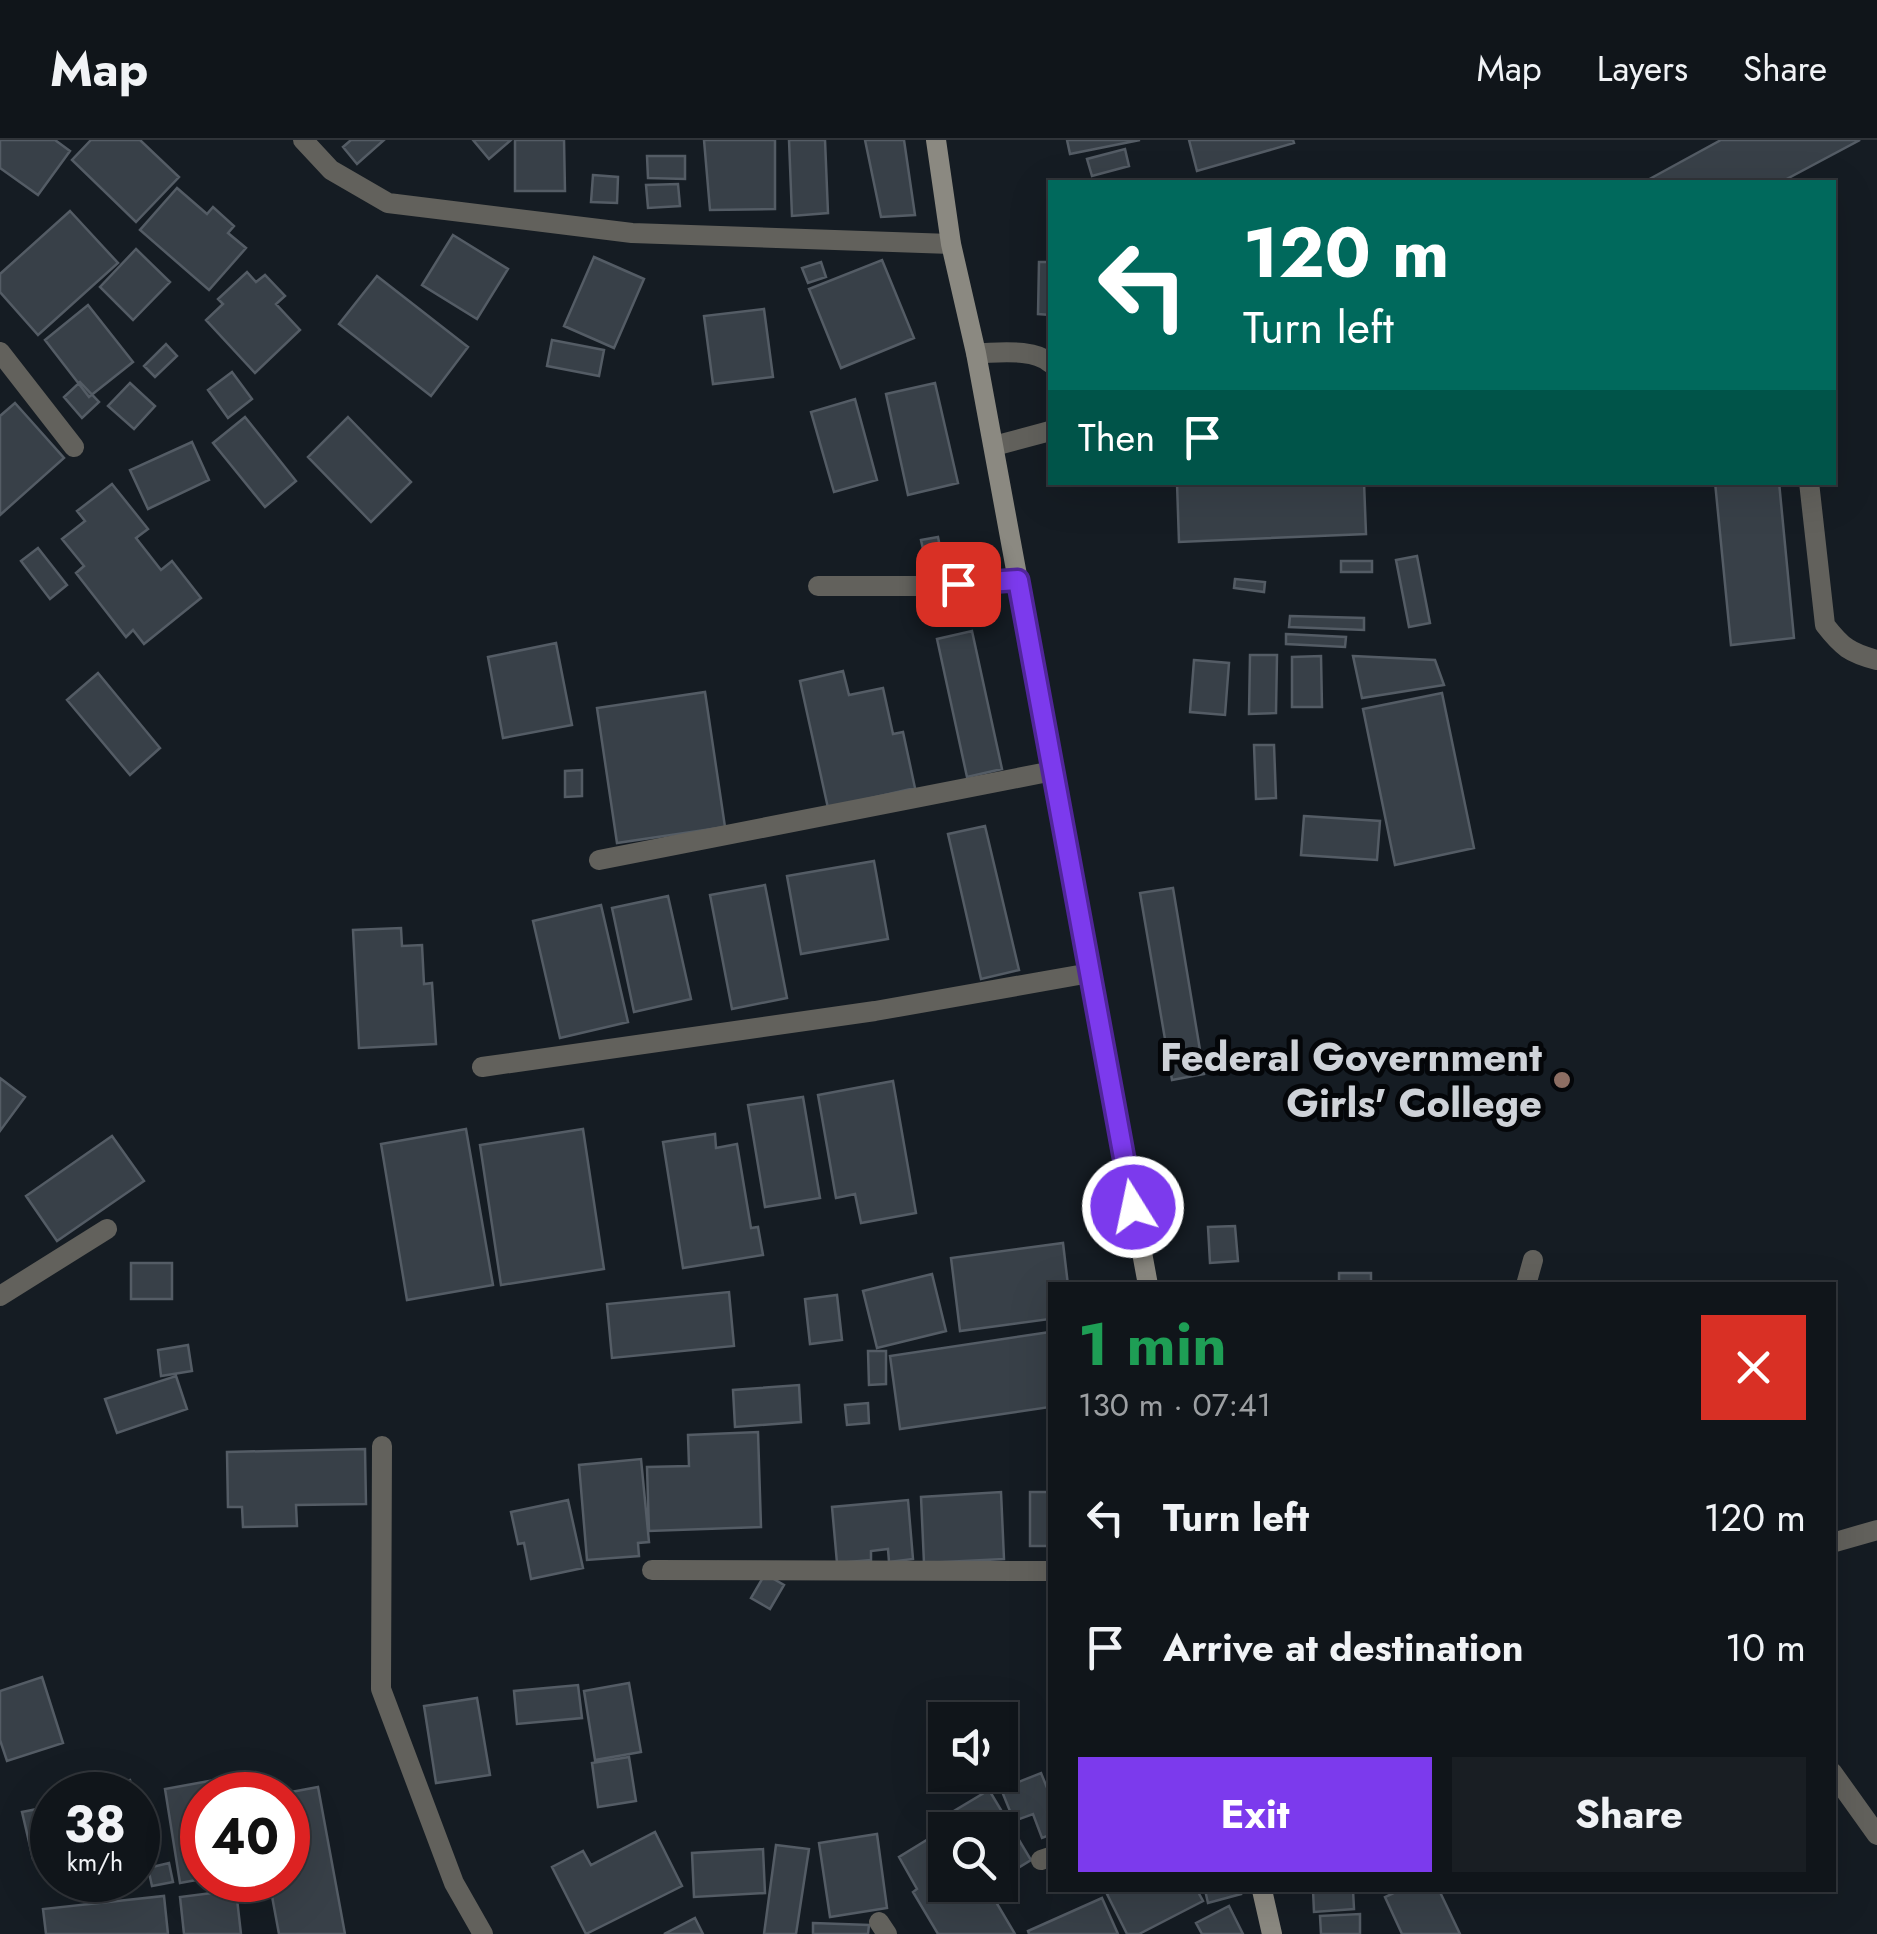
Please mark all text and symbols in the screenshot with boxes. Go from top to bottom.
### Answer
text: Map [50,35,148,104]
text: Map [1477,44,1542,94]
text: Layers [1597,44,1688,94]
text: Share [1743,44,1827,94]
text: 120 m [1243,202,1449,303]
icon: left [1078,220,1208,350]
text: Turn left [1243,295,1394,360]
text: Then [1078,410,1155,465]
icon: arrive [1175,410,1230,465]
pin [916,542,1001,627]
icon: arrive [931,557,986,612]
place label: Federal Government Girls' College [1160,1028,1542,1132]
marker: Federal Government Girls' College [1551,1069,1573,1091]
position arrow [1081,1155,1185,1259]
text: 1 min [1078,1301,1227,1388]
button: close [1701,1315,1806,1420]
text: 130 m · 07:41 [1078,1382,1271,1428]
icon: left [1078,1490,1133,1545]
text: Turn left [1163,1490,1309,1545]
text: 120 m [1703,1490,1806,1545]
icon: arrive [1078,1620,1133,1675]
text: Arrive at destination [1163,1620,1524,1675]
text: 10 m [1725,1620,1806,1675]
map controls [928,1702,1018,1902]
button: sound [928,1702,1018,1792]
button: Exit [1078,1757,1432,1872]
button: Share [1452,1757,1806,1872]
speed limit sign: 40 [180,1772,310,1902]
text: 38 [64,1788,126,1861]
button: search [928,1812,1018,1902]
text: km/h [67,1844,123,1880]

